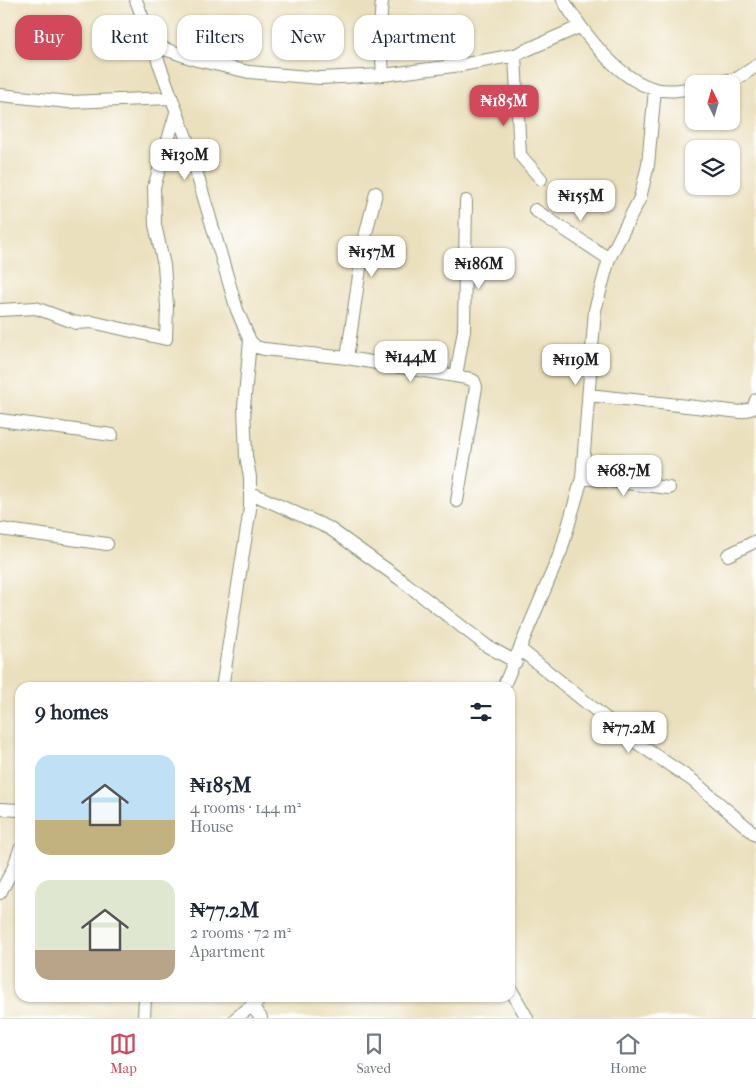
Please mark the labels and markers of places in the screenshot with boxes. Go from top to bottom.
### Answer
pin: ₦185M [469,84,539,127]
pin: ₦130M [150,138,220,181]
pin: ₦155M [546,180,616,222]
pin: ₦157M [337,236,407,278]
pin: ₦186M [444,248,514,290]
pin: ₦144M [376,340,446,383]
pin: ₦119M [541,344,611,386]
pin: ₦68.7M [583,454,665,497]
pin: ₦77.2M [588,712,670,754]

